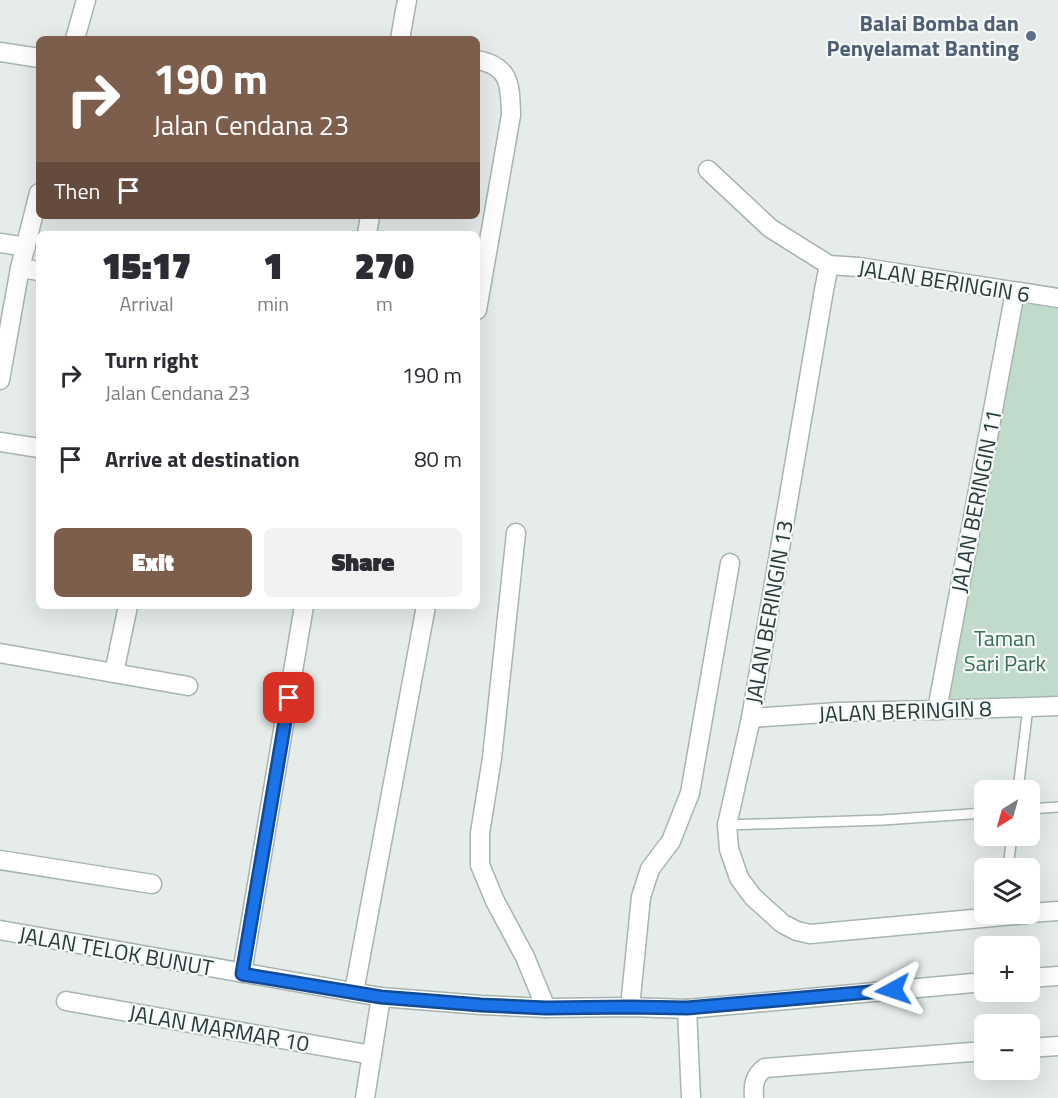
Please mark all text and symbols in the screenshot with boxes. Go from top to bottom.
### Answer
place label: Balai Bomba dan Penyelamat Banting [827,6,1019,65]
marker: Balai Bomba dan Penyelamat Banting [1024,29,1038,43]
text: 190 m [153,46,268,110]
icon: right [54,60,132,138]
text: Jalan Cendana 23 [153,104,349,145]
text: Then [54,174,100,208]
icon: arrive [112,174,145,207]
text: 15:17 [102,238,191,293]
text: 1 [263,238,283,293]
text: 270 [355,238,414,293]
street label: JALAN BERINGIN 6 [856,251,1032,311]
text: Arrival [119,288,174,319]
text: min [257,288,289,319]
text: m [376,288,393,319]
text: Turn right [105,343,199,377]
text: 190 m [402,358,462,392]
icon: right [54,359,87,392]
text: Jalan Cendana 23 [105,377,250,408]
street label: JALAN BERINGIN 11 [942,407,1010,595]
text: Arrive at destination [105,442,300,476]
text: 80 m [414,442,462,476]
icon: arrive [54,443,87,476]
street label: JALAN BERINGIN 13 [736,518,802,706]
button: Exit [54,528,252,597]
button: Share [264,528,462,597]
park label: Taman Sari Park [964,621,1047,680]
pin [263,672,314,723]
icon: arrive [272,681,305,714]
street label: JALAN BERINGIN 8 [818,691,992,731]
north arrow [974,780,1040,846]
map controls [974,780,1040,1080]
button: layers [974,858,1040,924]
street label: JALAN TELOK BUNUT [16,917,216,985]
button: + [974,936,1040,1002]
position arrow [861,958,925,1022]
street label: JALAN MARMAR 10 [126,995,312,1061]
button: − [974,1014,1040,1080]

